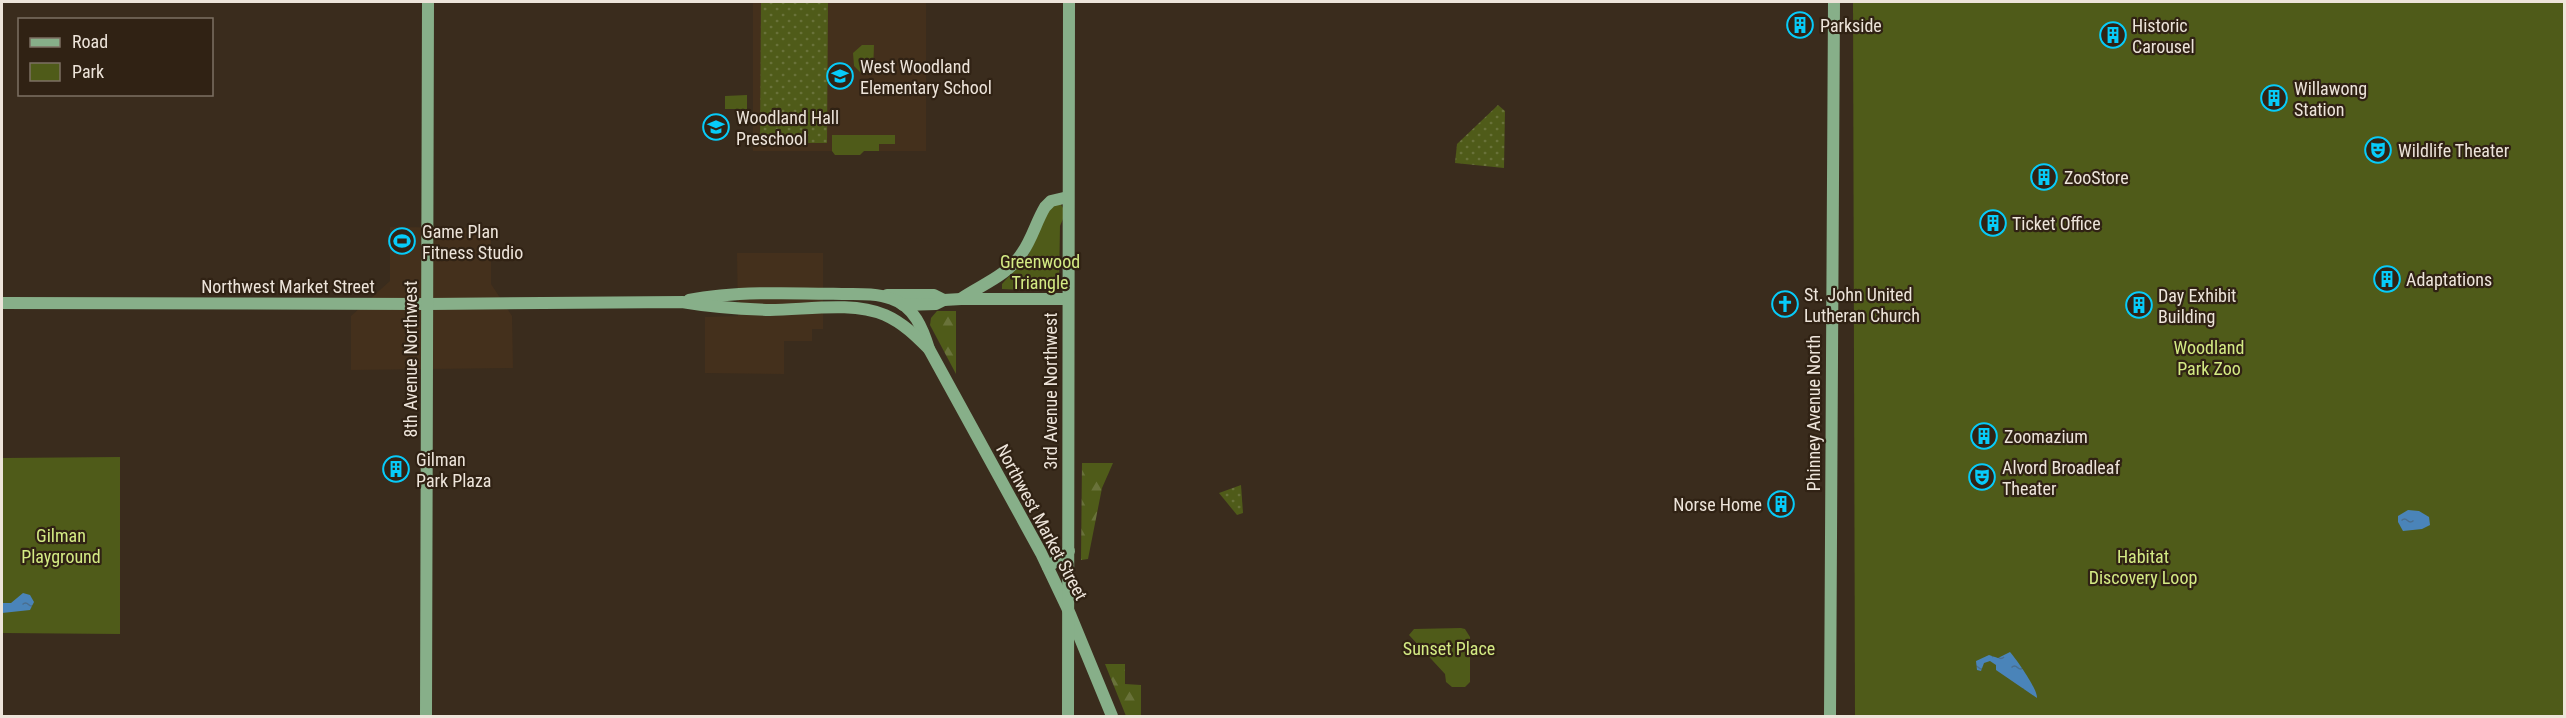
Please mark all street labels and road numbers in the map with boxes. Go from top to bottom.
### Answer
street label: Northwest Market Street [201,276,375,297]
street label: 8th Avenue Northwest [400,281,421,437]
street label: 3rd Avenue Northwest [1040,312,1061,470]
street label: Phinney Avenue North [1803,335,1824,491]
street label: Northwest Market Street [992,440,1092,604]

